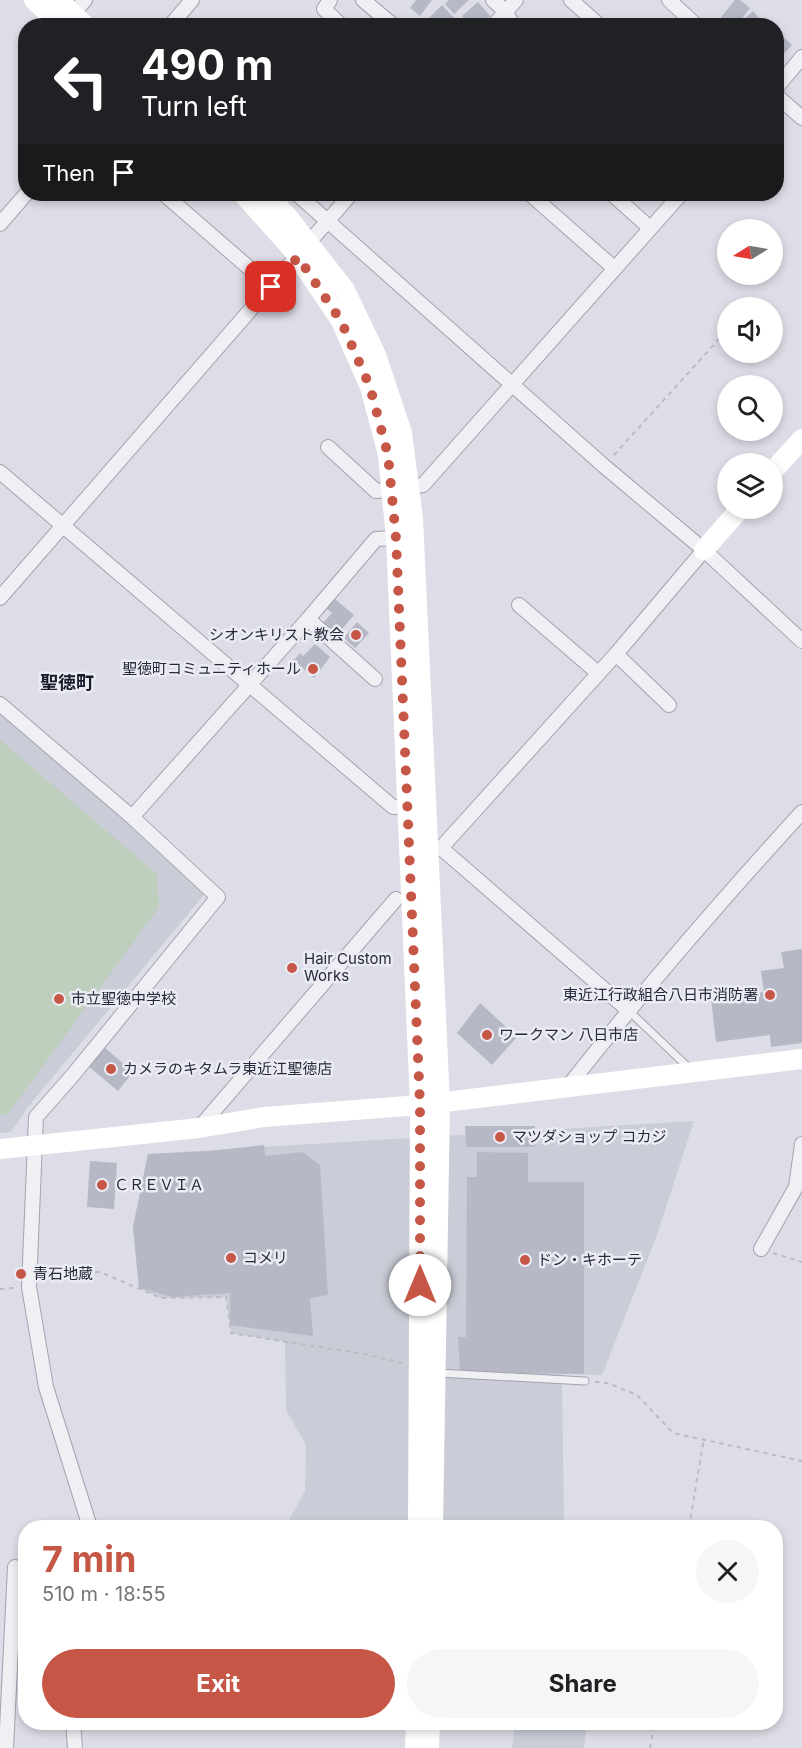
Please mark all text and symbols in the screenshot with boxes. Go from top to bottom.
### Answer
text: 490 m [141,39,273,90]
icon: left [42,42,120,120]
text: Turn left [141,90,247,123]
icon: arrive [107,156,140,189]
text: Then [42,160,95,186]
north arrow [717,219,783,285]
map controls [717,219,783,519]
pin [245,261,296,312]
icon: arrive [254,270,287,303]
button: sound [717,297,783,363]
button: search [717,375,783,441]
button: layers [717,453,783,519]
place label: シオンキリスト教会 [209,625,344,644]
marker: シオンキリスト教会 [349,628,363,642]
place label: 聖徳町コミュニティホール [122,659,301,678]
marker: 聖徳町コミュニティホール [306,662,320,676]
district label: 聖徳町 [40,672,94,693]
place label: Hair Custom Works [304,949,392,985]
marker: Hair Custom Works [285,961,299,975]
place label: 東近江行政組合八日市消防署 [563,985,758,1004]
marker: 東近江行政組合八日市消防署 [763,988,777,1002]
place label: 市立聖徳中学校 [71,989,176,1008]
marker: 市立聖徳中学校 [52,992,66,1006]
place label: ワークマン 八日市店 [499,1025,638,1044]
marker: ワークマン 八日市店 [480,1028,494,1042]
place label: カメラのキタムラ東近江聖徳店 [123,1059,332,1078]
marker: カメラのキタムラ東近江聖徳店 [104,1062,118,1076]
place label: マツダショップ コカジ [512,1127,667,1146]
marker: マツダショップ コカジ [493,1130,507,1144]
place label: ＣＲＥＶＩＡ [114,1175,204,1194]
marker: ＣＲＥＶＩＡ [95,1178,109,1192]
place label: コメリ [243,1248,288,1267]
place label: ドン・キホーテ [537,1250,642,1269]
marker: コメリ [224,1251,238,1265]
position arrow [388,1253,452,1317]
marker: ドン・キホーテ [518,1253,532,1267]
place label: 青石地蔵 [33,1264,93,1283]
marker: 青石地蔵 [14,1267,28,1281]
text: 7 min [42,1537,136,1581]
button: close [696,1540,759,1603]
text: 510 m · 18:55 [42,1582,166,1606]
button: Exit [42,1649,395,1718]
button: Share [407,1649,759,1718]

